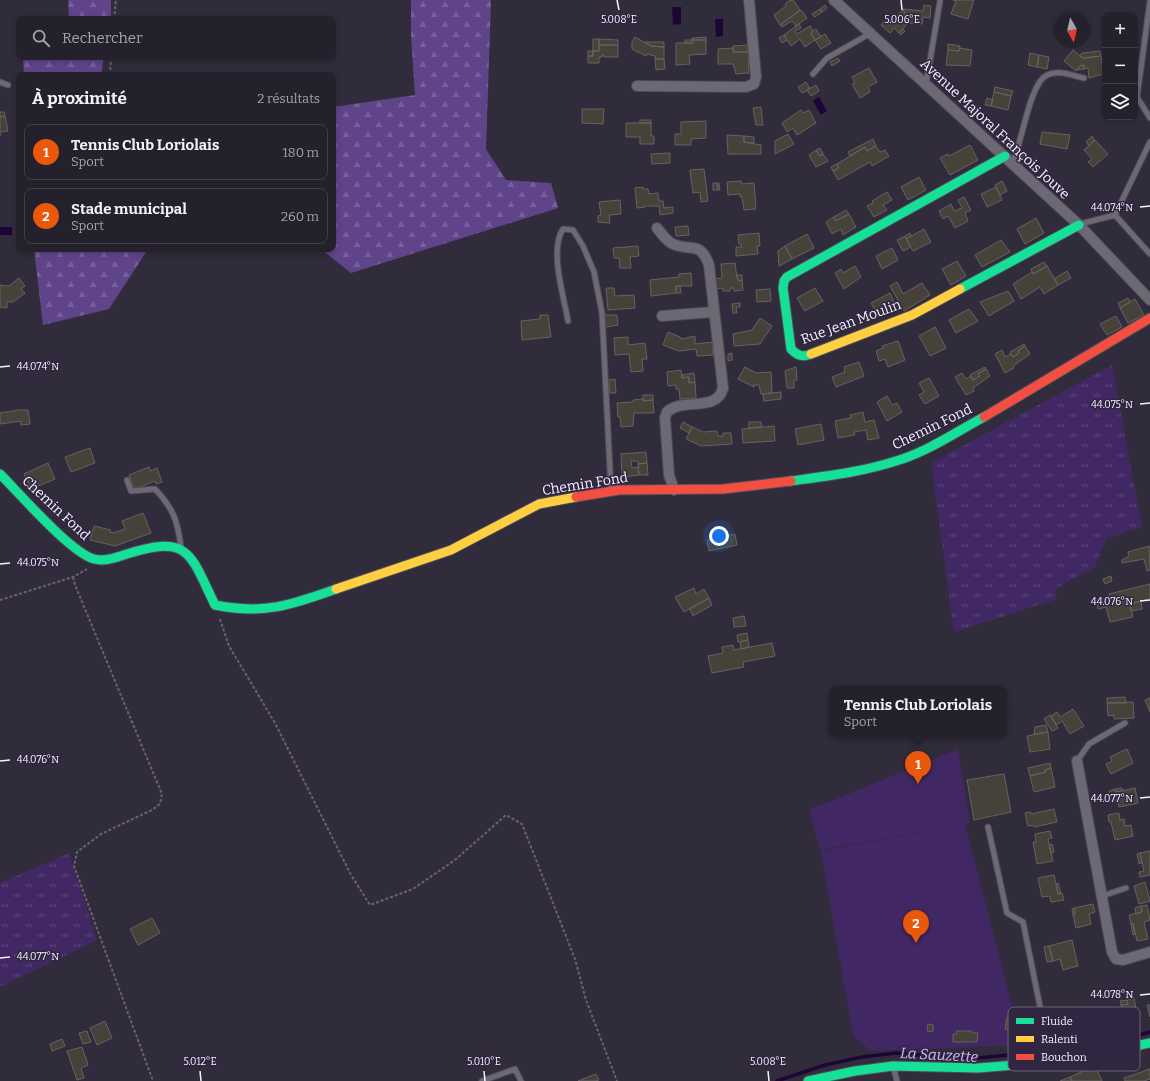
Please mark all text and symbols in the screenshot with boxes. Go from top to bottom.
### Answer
north arrow [1054,12,1090,48]
map controls [1102,12,1138,120]
button: + [1102,12,1138,48]
text: 5.008°E [601,14,637,26]
text: 5.006°E [884,14,920,26]
search box [16,16,336,60]
icon: search [30,27,52,49]
text: Rechercher [62,29,143,47]
button: − [1102,48,1138,84]
street label: Avenue Majoral François Jouve [917,55,1073,203]
button: layers [1102,84,1138,120]
text: À proximité [32,88,127,109]
text: 2 résultats [257,91,320,106]
text: Tennis Club Loriolais [71,136,219,154]
text: 1 [43,145,49,160]
text: 180 m [283,145,319,160]
text: Sport [71,154,104,169]
text: Stade municipal [71,200,187,218]
text: 44.074°N [1091,202,1133,214]
text: 2 [42,209,50,224]
text: 260 m [281,209,319,224]
text: Sport [71,218,104,233]
street label: Rue Jean Moulin [798,296,904,348]
text: 44.074°N [17,361,59,373]
text: 44.075°N [1091,399,1133,411]
street label: Chemin Fond [889,400,975,454]
street label: Chemin Fond [541,469,629,499]
street label: Chemin Fond [19,472,93,544]
your location [709,526,729,546]
text: 44.075°N [17,557,59,569]
text: 44.076°N [1091,596,1133,608]
popup [829,686,1007,738]
text: Tennis Club Loriolais [844,696,992,714]
text: Sport [844,714,877,729]
pin: 1 [905,751,931,784]
text: 44.076°N [17,754,59,766]
text: 44.077°N [1091,793,1133,805]
pin: 2 [903,910,929,943]
text: 44.077°N [17,951,59,963]
text: 44.078°N [1091,989,1134,1001]
legend [1008,1007,1140,1071]
text: Fluide [1041,1015,1073,1028]
text: Ralenti [1041,1033,1078,1046]
water label: La Sauzette [899,1044,979,1066]
text: Bouchon [1041,1051,1087,1064]
text: 5.012°E [183,1056,217,1068]
text: 5.010°E [467,1056,501,1068]
text: 5.008°E [750,1056,786,1068]

